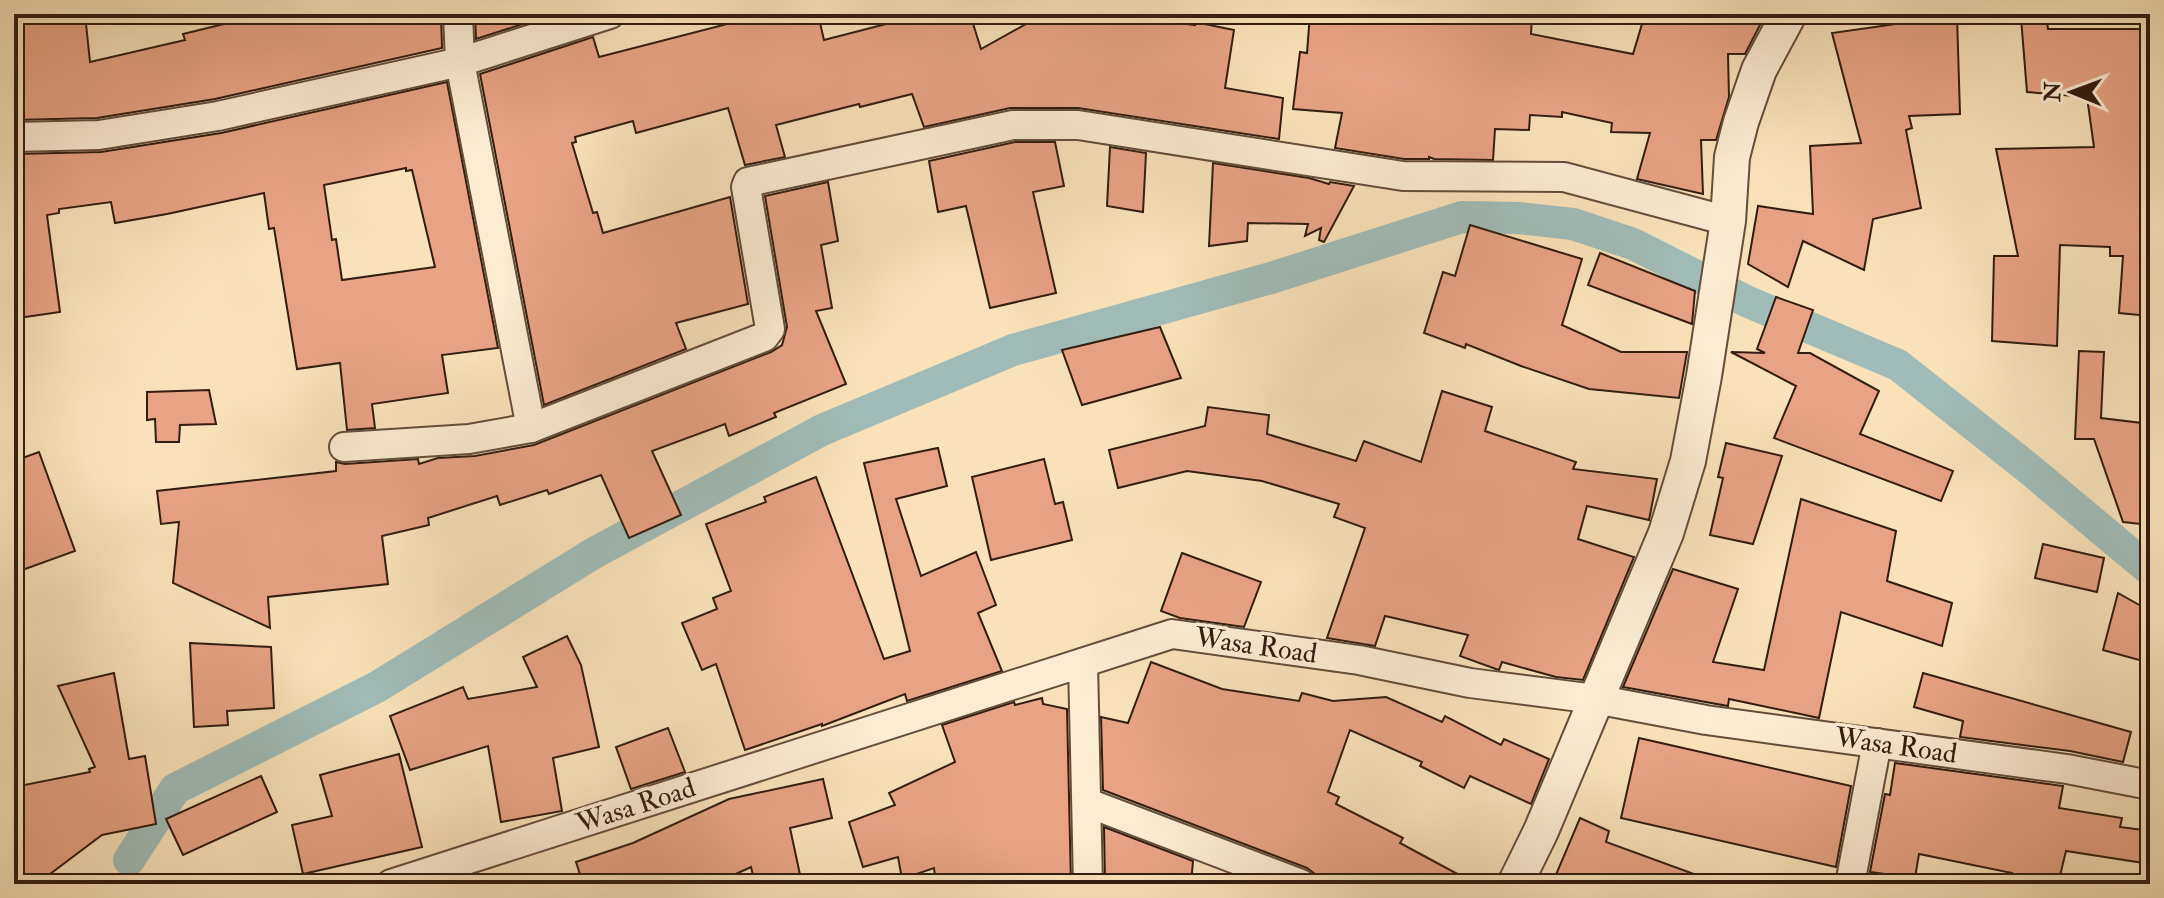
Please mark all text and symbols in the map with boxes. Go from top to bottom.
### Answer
north arrow [2032,52,2112,132]
text: N [2039,81,2067,103]
street label: Wasa Road [1192,620,1320,672]
street label: Wasa Road [1832,720,1960,772]
street label: Wasa Road [571,770,700,842]

